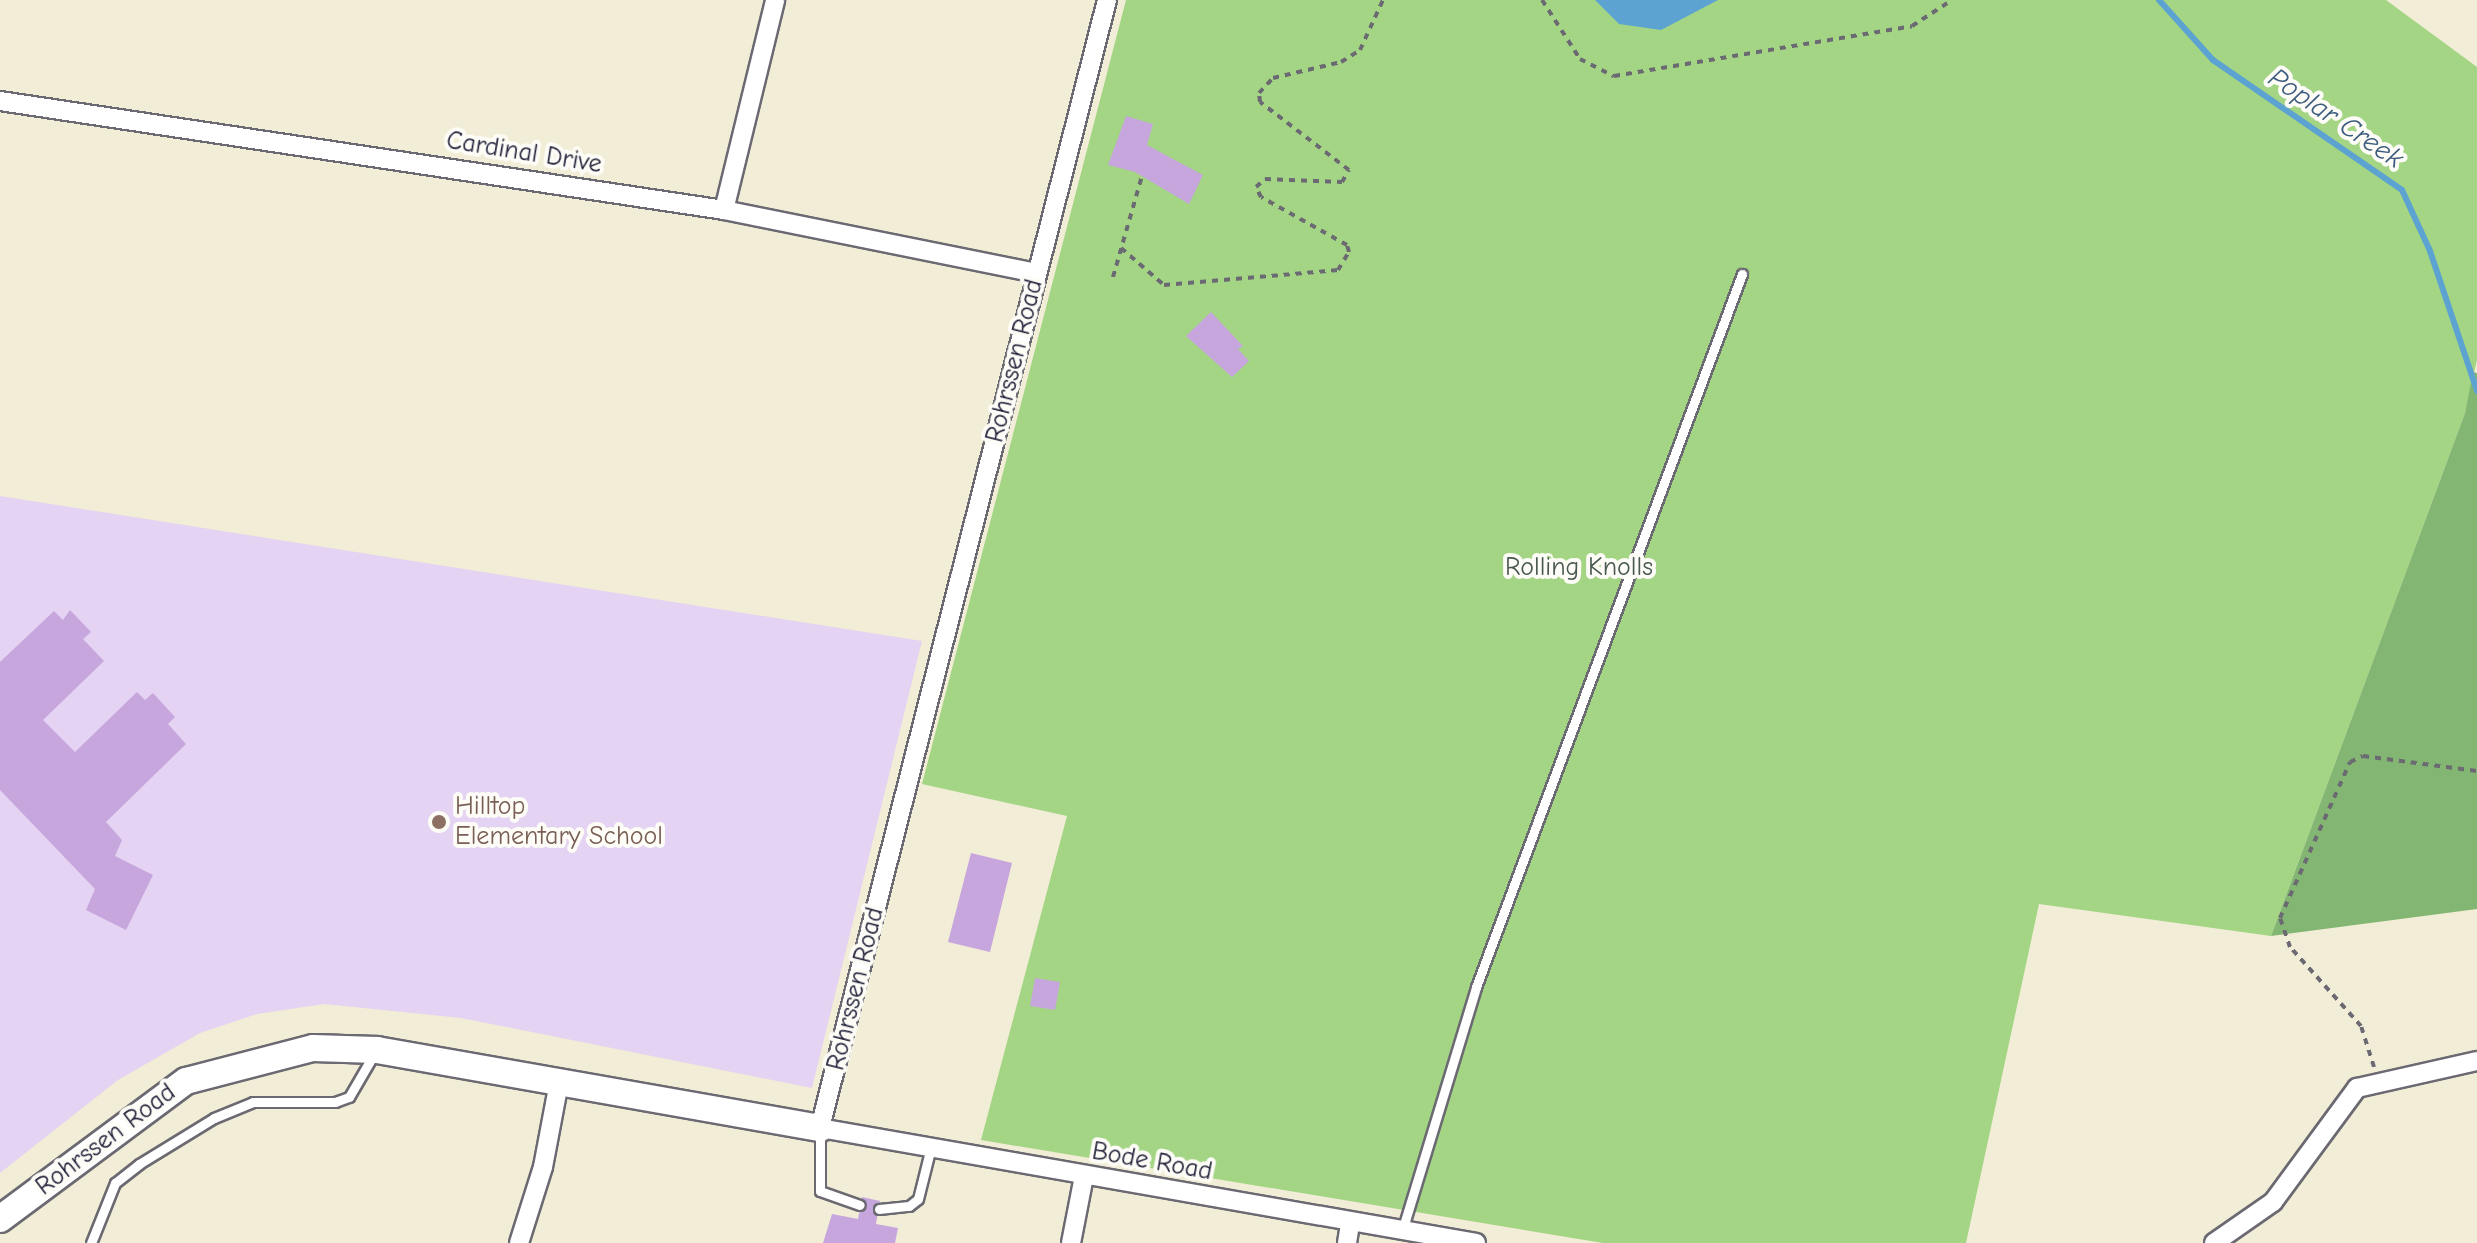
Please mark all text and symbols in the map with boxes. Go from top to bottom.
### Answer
water label: Poplar Creek [2262,61,2410,175]
street label: Cardinal Drive [444,125,604,181]
street label: Rohrssen Road [980,276,1050,446]
park label: Rolling Knolls [1505,552,1653,584]
place label: Hilltop Elementary School [455,791,663,852]
marker: Hilltop Elementary School [430,813,448,831]
street label: Rohrssen Road [821,904,891,1074]
street label: Rohrssen Road [30,1077,182,1203]
street label: Bode Road [1089,1136,1215,1188]

